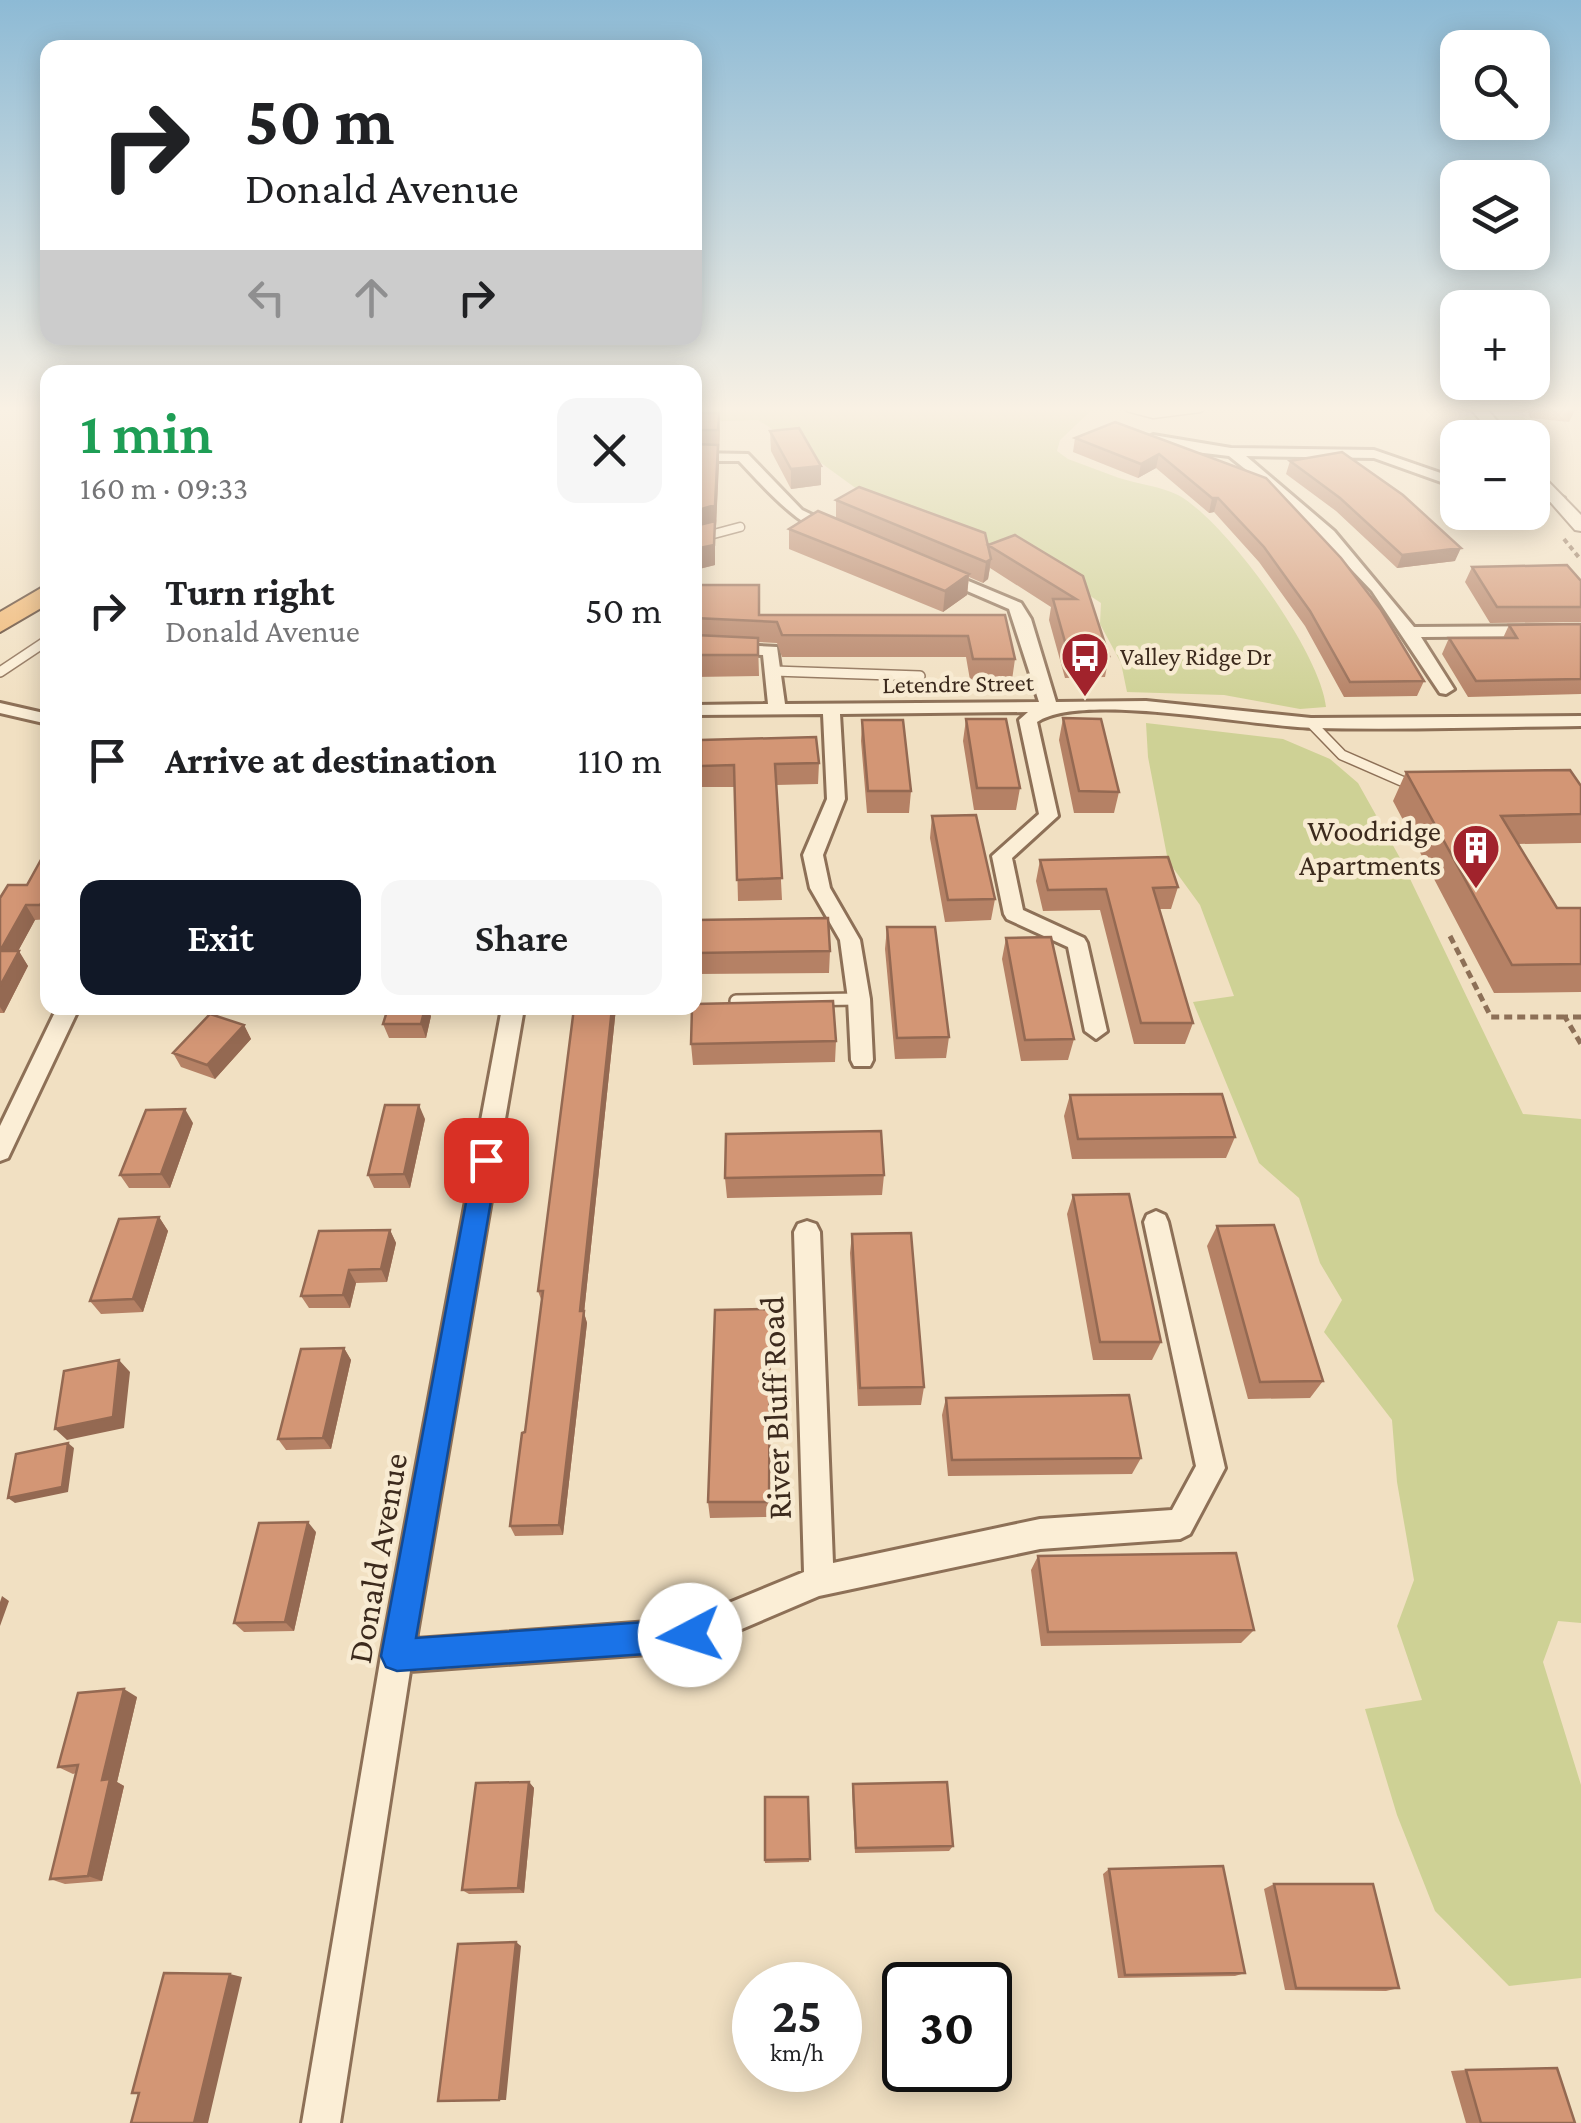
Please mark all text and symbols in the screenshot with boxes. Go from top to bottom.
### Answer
map controls [1440,30,1550,530]
button: search [1440,30,1550,140]
icon: right [80,80,210,210]
text: 50 m [245,81,395,159]
button: layers [1440,160,1550,270]
text: Donald Avenue [245,163,519,213]
icon: left [239,270,294,325]
icon: ahead [344,270,399,325]
icon: right [449,270,504,325]
button: + [1440,290,1550,400]
button: close [557,398,662,503]
text: 1 min [80,399,213,466]
button: − [1440,420,1550,530]
text: 160 m · 09:33 [80,470,248,506]
text: Turn right [165,571,334,613]
icon: right [80,583,135,638]
text: 50 m [585,589,662,631]
text: Donald Avenue [165,613,360,649]
bus stop icon: Valley Ridge Dr [1059,630,1111,698]
place label: Valley Ridge Dr [1120,643,1272,671]
street label: Letendre Street [882,669,1035,698]
icon: arrive [80,733,135,788]
text: Arrive at destination [165,739,497,781]
text: 110 m [578,739,662,781]
place label: Woodridge Apartments [1299,814,1441,882]
building icon: Woodridge Apartments [1450,822,1502,890]
button: Exit [80,880,361,995]
button: Share [381,880,662,995]
pin [444,1118,529,1203]
icon: arrive [459,1133,514,1188]
street label: River Bluff Road [752,1295,799,1521]
street label: Donald Avenue [340,1450,415,1666]
position arrow [638,1583,742,1687]
speed limit sign: 30 [882,1962,1012,2092]
text: 25 [772,1987,822,2043]
text: km/h [770,2039,824,2066]

